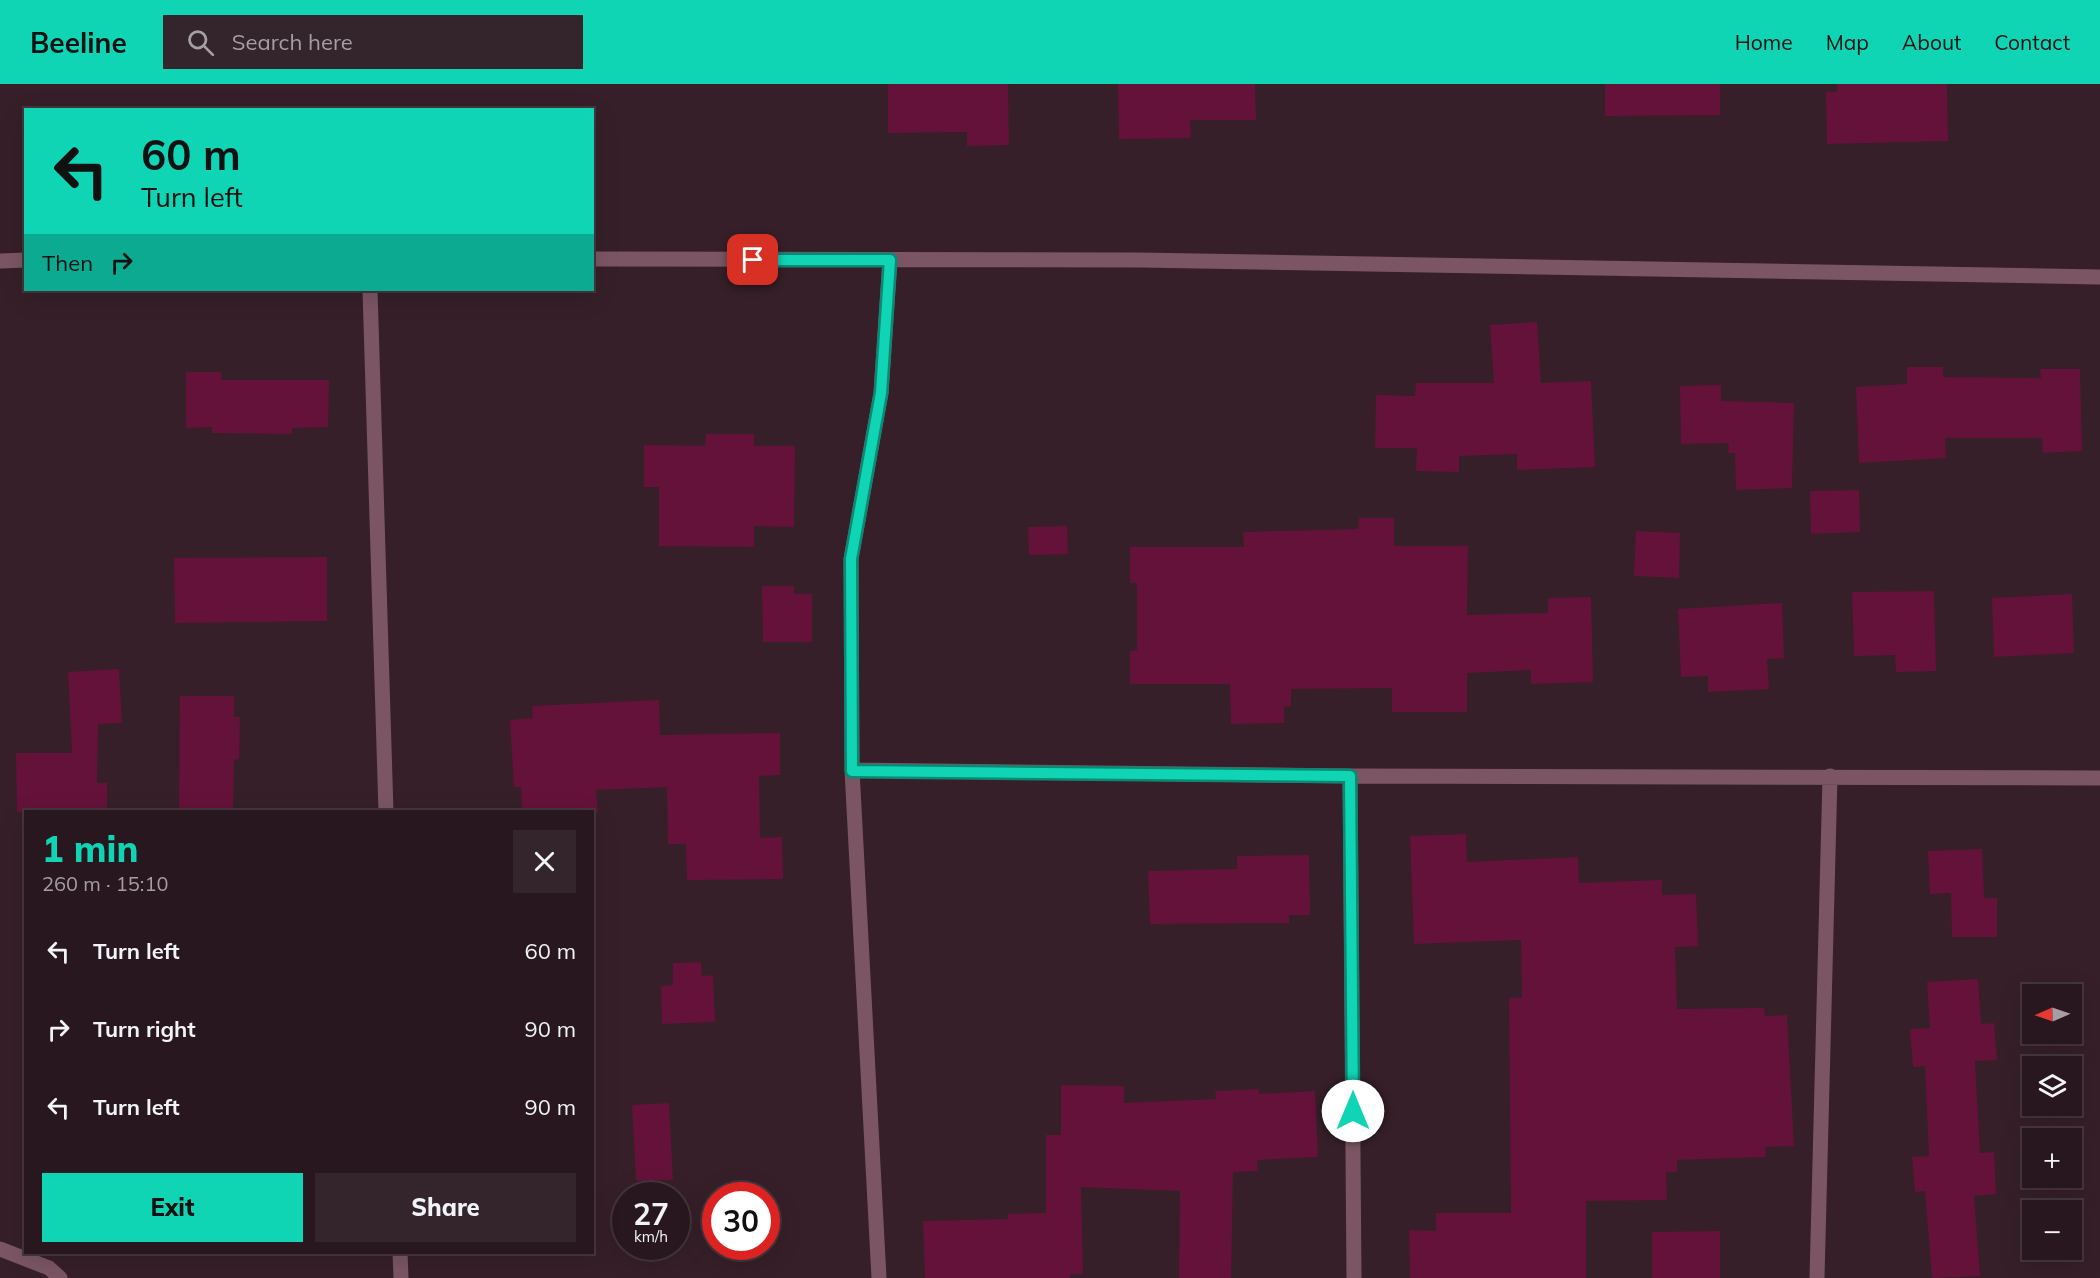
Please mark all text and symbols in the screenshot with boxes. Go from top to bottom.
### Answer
search box [163,15,583,69]
text: Beeline [30,25,127,60]
icon: search [184,26,217,59]
text: Search here [232,28,353,56]
text: Home [1735,29,1793,55]
text: Map [1826,29,1869,55]
text: About [1902,29,1961,55]
text: Contact [1994,29,2070,55]
text: 60 m [141,128,241,181]
icon: left [42,132,120,210]
text: Turn left [141,180,243,214]
pin [727,234,778,285]
icon: arrive [736,243,769,276]
icon: right [105,246,138,279]
text: Then [42,249,93,277]
text: 1 min [42,826,138,871]
button: close [513,830,576,893]
text: 260 m · 15:10 [42,871,168,896]
icon: left [42,935,75,968]
text: Turn left [93,937,180,965]
text: 60 m [525,937,576,965]
north arrow [2022,984,2082,1044]
map controls [2022,984,2082,1260]
icon: right [42,1013,75,1046]
text: Turn right [93,1015,196,1043]
text: 90 m [525,1015,576,1043]
button: layers [2022,1056,2082,1116]
position arrow [1321,1079,1385,1143]
icon: left [42,1091,75,1124]
text: Turn left [93,1093,180,1121]
text: 90 m [525,1093,576,1121]
button: + [2022,1128,2082,1188]
button: Exit [42,1173,303,1242]
button: Share [315,1173,576,1242]
speed limit sign: 30 [702,1182,780,1260]
text: 27 [633,1195,669,1233]
button: − [2022,1200,2082,1260]
text: km/h [634,1227,668,1246]

